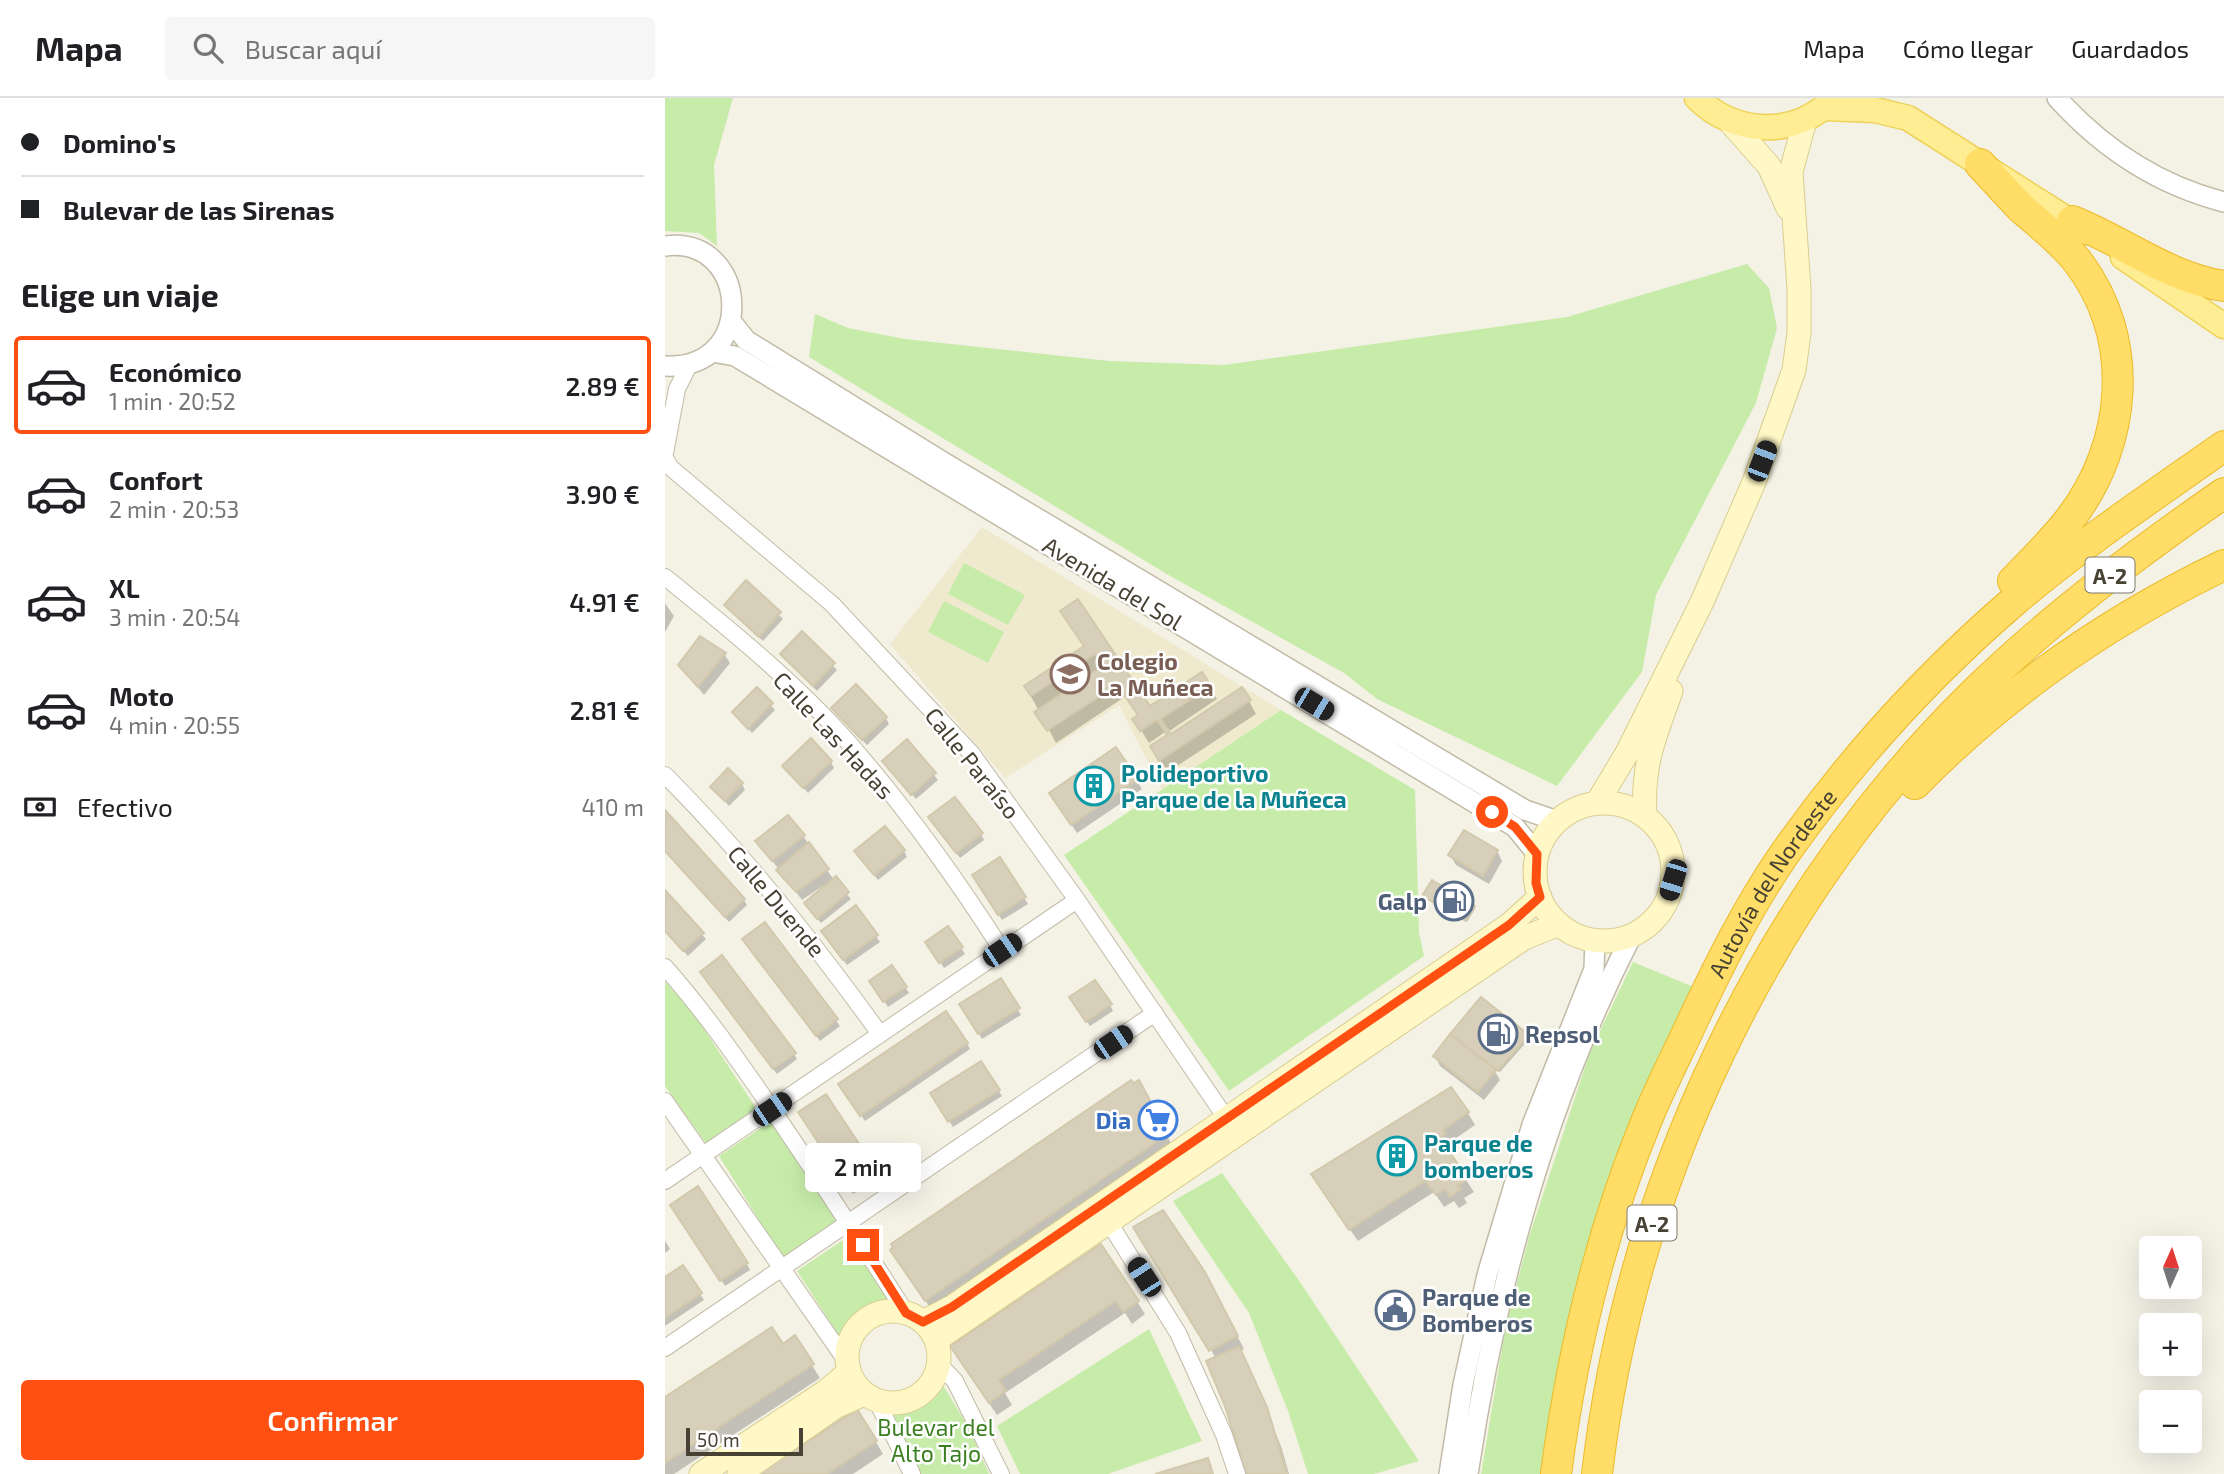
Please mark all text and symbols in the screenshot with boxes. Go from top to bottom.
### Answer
search box [165,17,655,80]
text: Mapa [35,28,123,68]
icon: search [189,29,227,67]
text: Buscar aquí [245,33,382,64]
text: Mapa [1803,34,1865,63]
text: Cómo llegar [1903,34,2033,63]
text: Guardados [2071,34,2189,63]
text: Domino's [63,127,176,158]
text: Bulevar de las Sirenas [63,194,334,225]
text: Elige un viaje [21,275,219,313]
icon: car [25,354,88,417]
text: Económico [109,356,242,387]
text: 2.89 € [565,370,640,401]
text: 1 min · 20:52 [109,387,236,415]
car [1745,438,1780,484]
icon: car [25,462,88,525]
text: Confort [109,464,203,495]
text: 3.90 € [566,478,640,509]
text: 2 min · 20:53 [109,495,239,523]
street label: Avenida del Sol [1038,530,1188,636]
road number: A-2 [2085,558,2135,592]
icon: car [25,570,88,633]
text: XL [109,572,140,603]
text: 4.91 € [569,586,640,617]
text: 3 min · 20:54 [109,603,241,631]
place label: Colegio La Muñeca [1097,647,1214,701]
school or university icon: Colegio La Muñeca [1049,653,1091,695]
street label: Calle Las Hadas [768,666,900,804]
icon: car [25,678,88,741]
text: Moto [109,680,174,711]
car [1291,684,1338,724]
text: 2.81 € [570,694,640,725]
street label: Calle Paraíso [920,702,1026,824]
text: 4 min · 20:55 [109,711,240,739]
place label: Polideportivo Parque de la Muñeca [1121,759,1347,813]
building icon: Polideportivo Parque de la Muñeca [1073,765,1115,807]
street label: Autovía del Nordeste [1702,783,1842,982]
icon: cash [21,788,59,826]
text: Efectivo [77,791,173,822]
text: 410 m [582,793,644,821]
route start [1476,796,1508,828]
street label: Calle Duende [722,840,832,962]
car [1657,857,1690,903]
fuel station icon: Galp [1433,880,1475,922]
place label: Galp [1378,887,1427,915]
car [979,930,1026,970]
fuel station icon: Repsol [1477,1013,1519,1055]
place label: Repsol [1525,1020,1600,1048]
car [1090,1022,1137,1062]
car [749,1089,796,1129]
supermarket icon: Dia [1137,1099,1179,1141]
place label: Dia [1096,1106,1131,1134]
place label: Parque de bomberos [1424,1129,1534,1183]
building icon: Parque de bomberos [1376,1135,1418,1177]
callout: 2 min [805,1144,921,1192]
text: 2 min [834,1153,892,1181]
road number: A-2 [1627,1206,1677,1240]
route end [847,1229,879,1261]
north arrow [2139,1236,2201,1298]
map controls [2139,1236,2202,1453]
car [1124,1254,1165,1300]
place label: Parque de Bomberos [1422,1283,1533,1337]
public building icon: Parque de Bomberos [1374,1289,1416,1331]
button: + [2139,1313,2202,1376]
button: Confirmar [21,1380,644,1460]
button: − [2139,1390,2202,1453]
park label: Bulevar del Alto Tajo [877,1413,995,1467]
scale bar [686,1425,803,1457]
text: 50 m [697,1428,740,1451]

